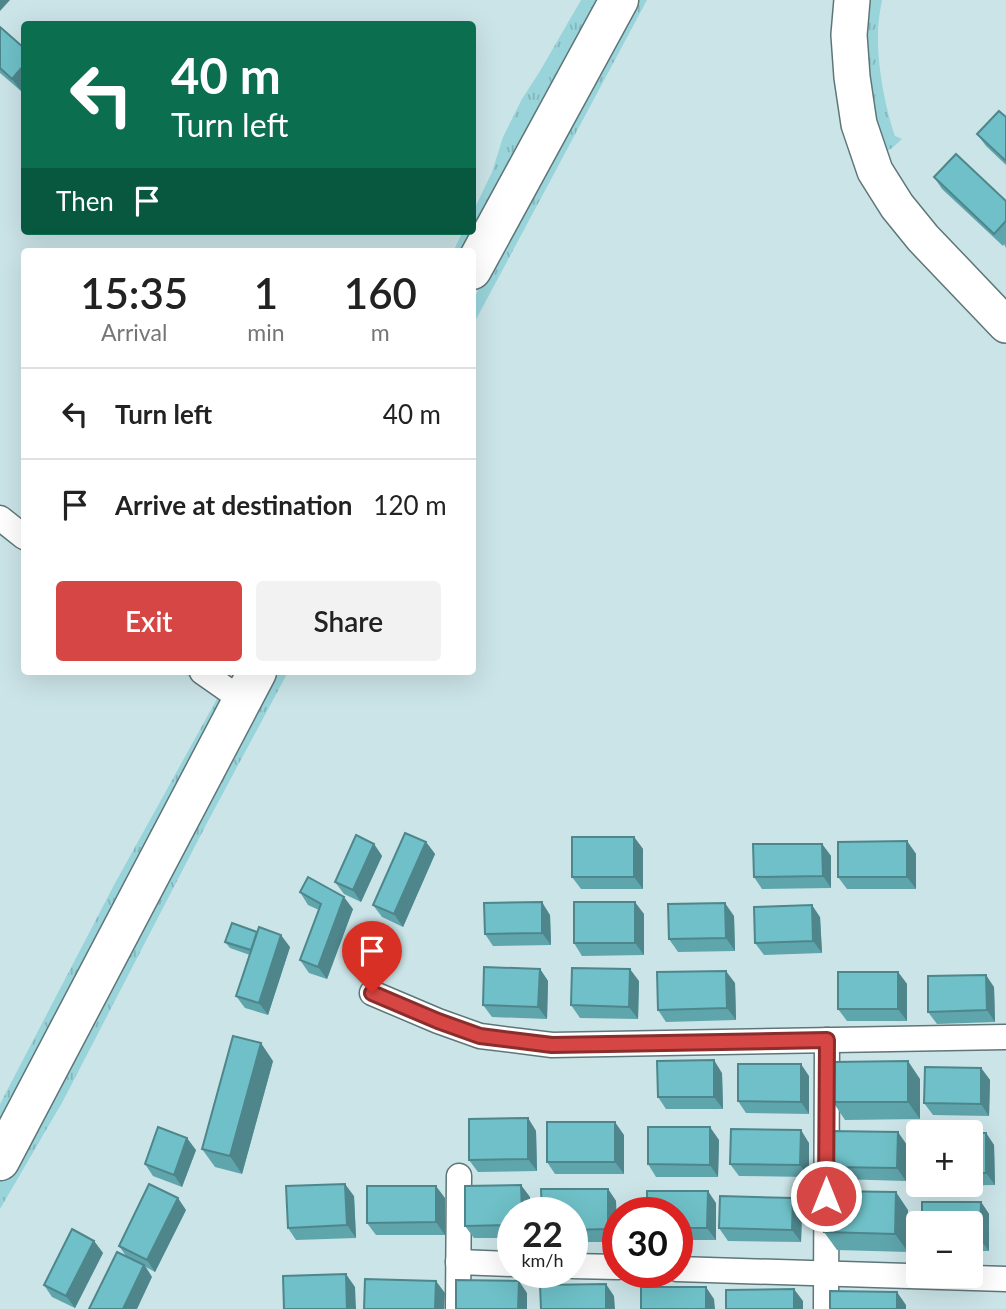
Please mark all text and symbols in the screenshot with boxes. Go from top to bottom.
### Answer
text: 40 m [171,46,281,104]
icon: left [56,49,147,140]
text: Turn left [171,105,288,144]
icon: arrive [128,182,166,220]
text: Then [56,185,114,217]
text: 15:35 [80,268,188,318]
text: 1 [254,268,278,318]
text: 160 [344,268,417,318]
text: Arrival [101,318,167,346]
text: min [247,318,285,346]
text: m [371,318,390,346]
icon: left [56,395,94,433]
text: Turn left [115,398,212,430]
text: 40 m [383,398,441,430]
icon: arrive [56,486,94,524]
text: Arrive at destination [115,489,352,521]
text: 120 m [373,489,447,521]
button: Exit [56,581,242,661]
button: Share [256,581,441,661]
pin [342,921,402,993]
icon: arrive [353,932,391,970]
map controls [906,1120,983,1288]
button: + [906,1120,983,1197]
position arrow [789,1159,863,1233]
speed limit sign: 30 [602,1197,693,1288]
button: − [906,1211,983,1288]
text: 22 [522,1212,563,1254]
text: km/h [521,1249,564,1271]

